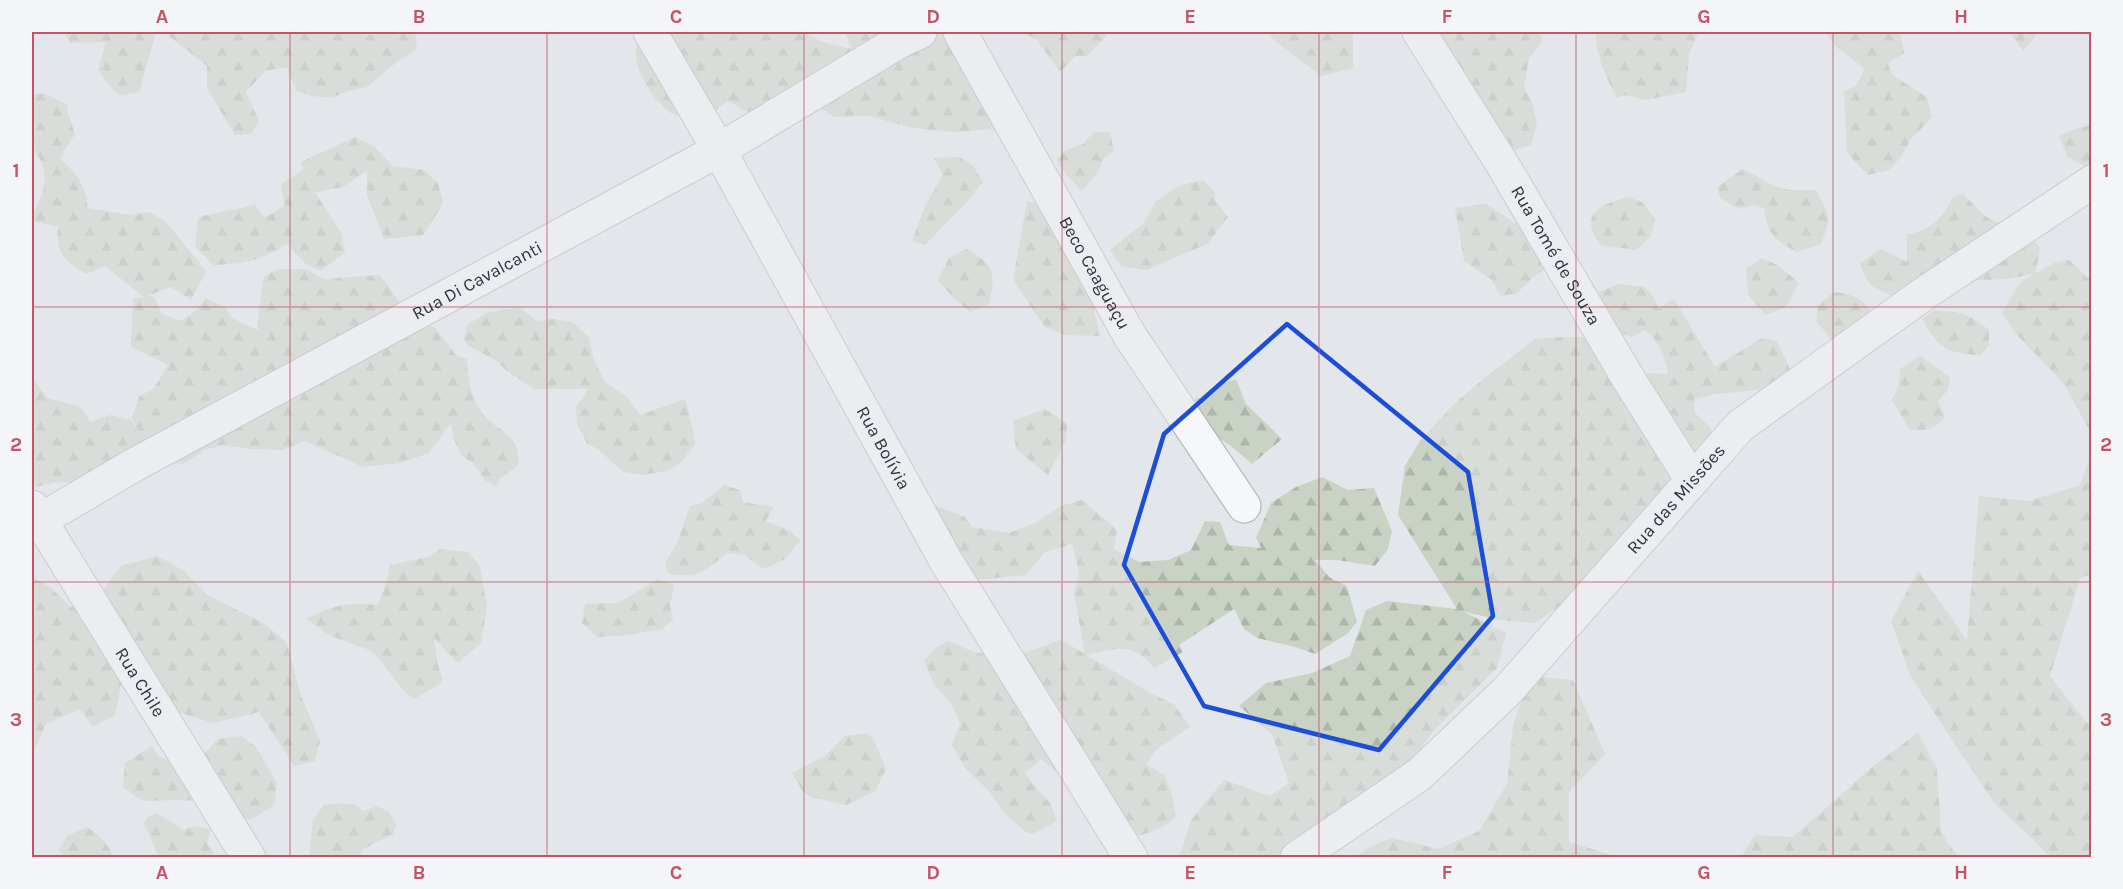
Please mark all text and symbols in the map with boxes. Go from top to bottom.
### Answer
text: A [156,5,169,28]
text: B [413,5,425,28]
text: C [670,5,682,28]
text: D [926,5,940,28]
text: E [1184,5,1196,28]
text: F [1442,5,1453,28]
text: G [1697,5,1711,28]
text: H [1954,5,1968,28]
text: 1 [12,159,20,182]
text: 1 [2102,159,2110,182]
street label: Rua Tomé de Souza [1506,182,1605,329]
street label: Beco Caaguaçu [1054,213,1135,333]
street label: Rua Di Cavalcanti [408,236,546,324]
street label: Rua Bolívia [852,402,915,493]
text: 2 [10,433,22,456]
text: 2 [2100,433,2112,456]
street label: Rua das Missões [1622,440,1730,558]
street label: Rua Chile [111,643,170,721]
text: 3 [10,708,22,731]
text: 3 [2100,708,2112,731]
text: A [156,861,169,884]
text: B [413,861,425,884]
text: C [670,861,682,884]
text: D [926,861,940,884]
text: E [1184,861,1196,884]
text: F [1442,861,1453,884]
text: G [1697,861,1711,884]
text: H [1954,861,1968,884]

